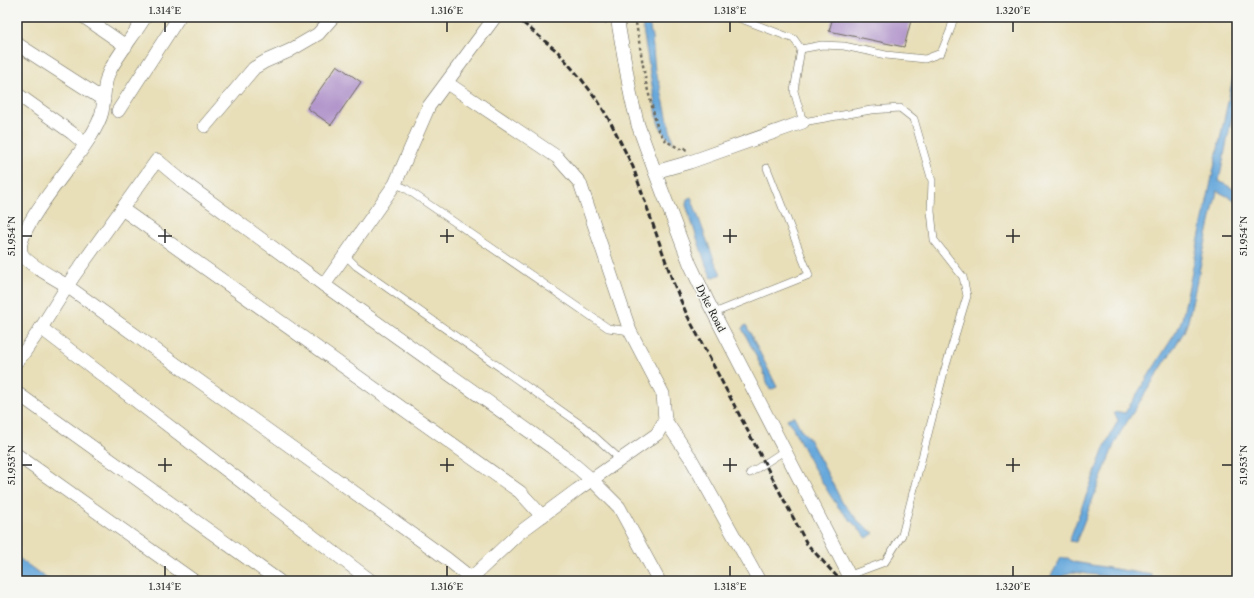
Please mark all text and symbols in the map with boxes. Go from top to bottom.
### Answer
text: 1.314°E [149,4,181,17]
text: 1.316°E [431,4,463,17]
text: 1.318°E [714,4,746,17]
text: 1.320°E [996,4,1030,17]
text: 51.954°N [5,216,18,256]
text: 51.954°N [1237,216,1250,256]
street label: Dyke Road [693,282,728,334]
text: 51.953°N [5,445,18,485]
text: 51.953°N [1237,445,1250,485]
text: 1.314°E [149,580,181,593]
text: 1.316°E [431,580,463,593]
text: 1.318°E [714,580,746,593]
text: 1.320°E [996,580,1030,593]

